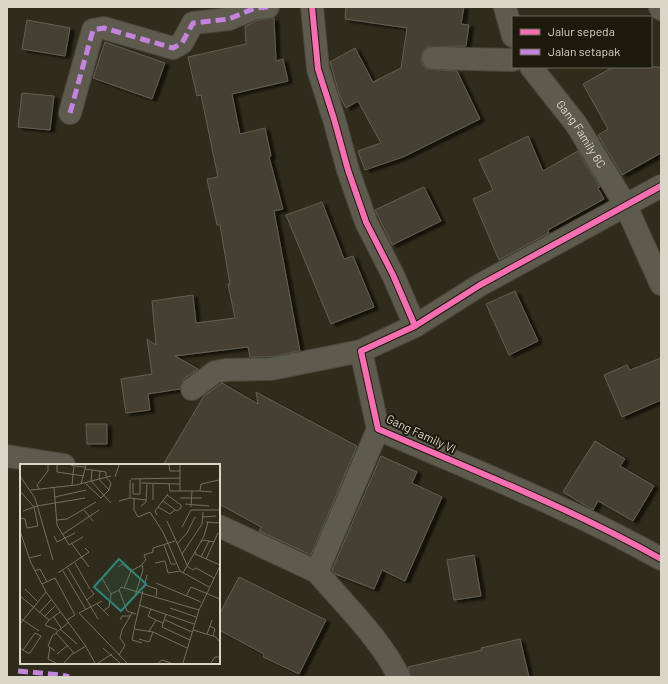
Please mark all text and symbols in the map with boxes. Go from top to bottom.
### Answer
legend [512,16,652,68]
text: Jalur sepeda [548,24,615,38]
text: Jalan setapak [548,44,620,58]
street label: Gang Family 6C [554,97,609,170]
street label: Gang Family VI [384,411,458,455]
inset map [20,464,220,664]

